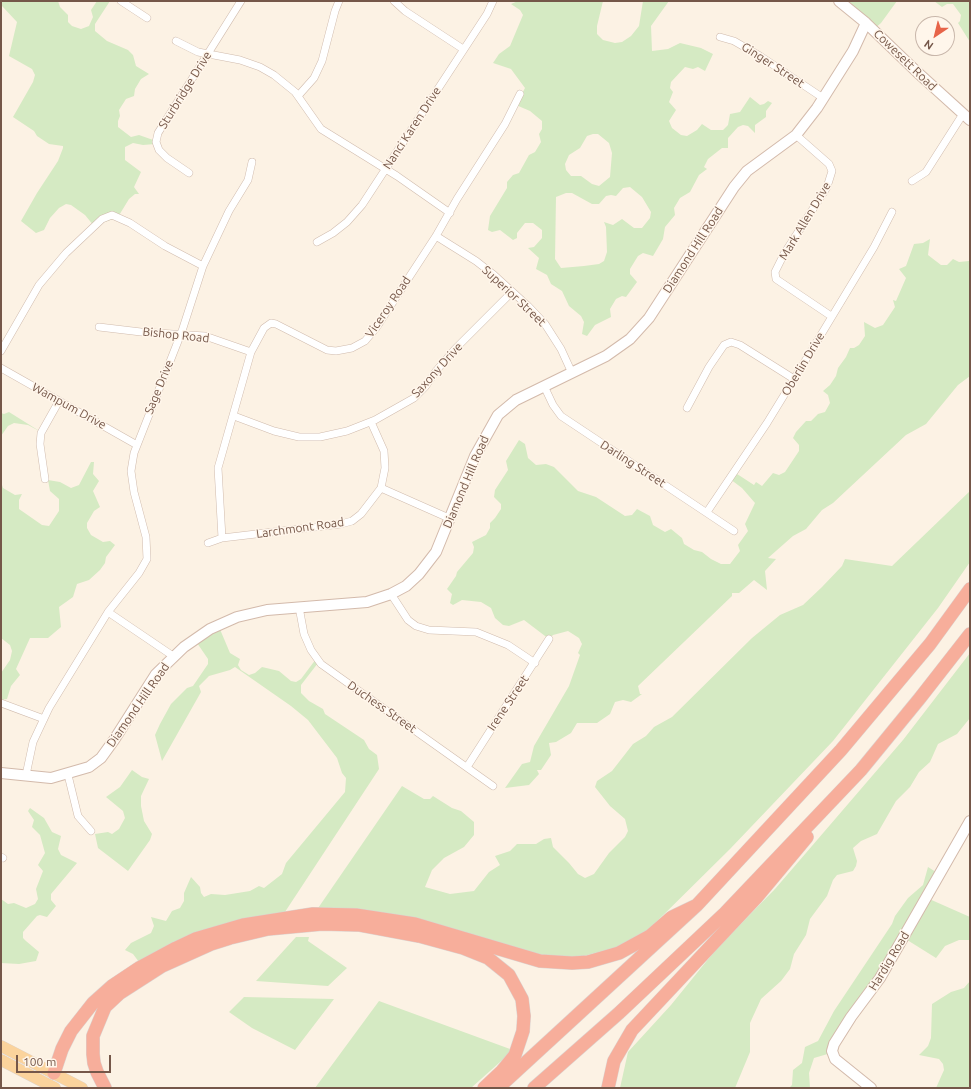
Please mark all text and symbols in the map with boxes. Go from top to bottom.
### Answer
north arrow [915,16,955,56]
street label: Cowesett Road [871,26,939,94]
text: N [922,38,935,52]
street label: Ginger Street [739,39,807,91]
street label: Sturbridge Drive [155,49,215,131]
street label: Nanci Karen Drive [380,84,444,172]
street label: Mark Allen Drive [776,179,834,263]
street label: Diamond Hill Road [660,204,726,296]
street label: Superior Street [479,263,549,329]
street label: Viceroy Road [362,274,414,340]
street label: Bishop Road [142,324,210,346]
street label: Oberlin Drive [778,330,828,398]
street label: Saxony Drive [409,340,465,400]
street label: Sage Drive [142,358,176,416]
street label: Wampum Drive [29,380,109,432]
street label: Diamond Hill Road [440,433,492,531]
street label: Darling Street [598,437,668,491]
street label: Larchmont Road [255,515,345,541]
street label: Diamond Hill Road [104,660,172,750]
street label: Irene Street [484,672,532,734]
street label: Duchess Street [345,678,419,736]
street label: Hardig Road [866,929,912,993]
scale bar [18,1047,113,1073]
text: 100 m [23,1055,56,1068]

